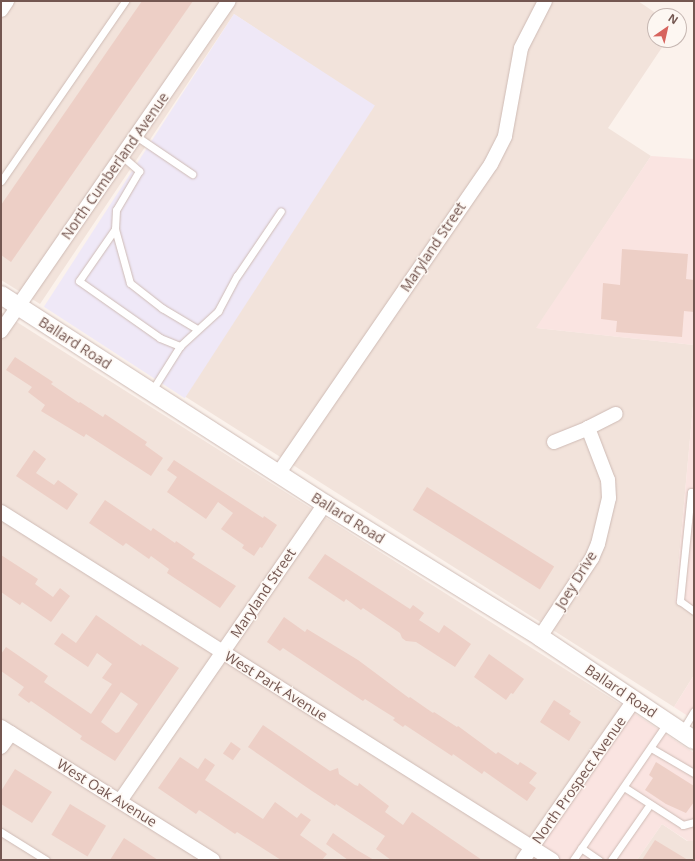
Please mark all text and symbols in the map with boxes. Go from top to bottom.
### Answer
north arrow [647,8,687,48]
text: N [666,10,681,27]
street label: North Cumberland Avenue [58,89,172,243]
street label: Maryland Street [397,199,469,295]
street label: Ballard Road [36,313,114,373]
street label: Ballard Road [308,489,388,547]
street label: Maryland Street [227,545,299,641]
street label: Joey Drive [552,548,600,612]
street label: West Park Avenue [222,648,330,724]
street label: Ballard Road [582,661,660,721]
street label: North Prospect Avenue [529,713,629,847]
street label: West Oak Avenue [54,756,160,830]

